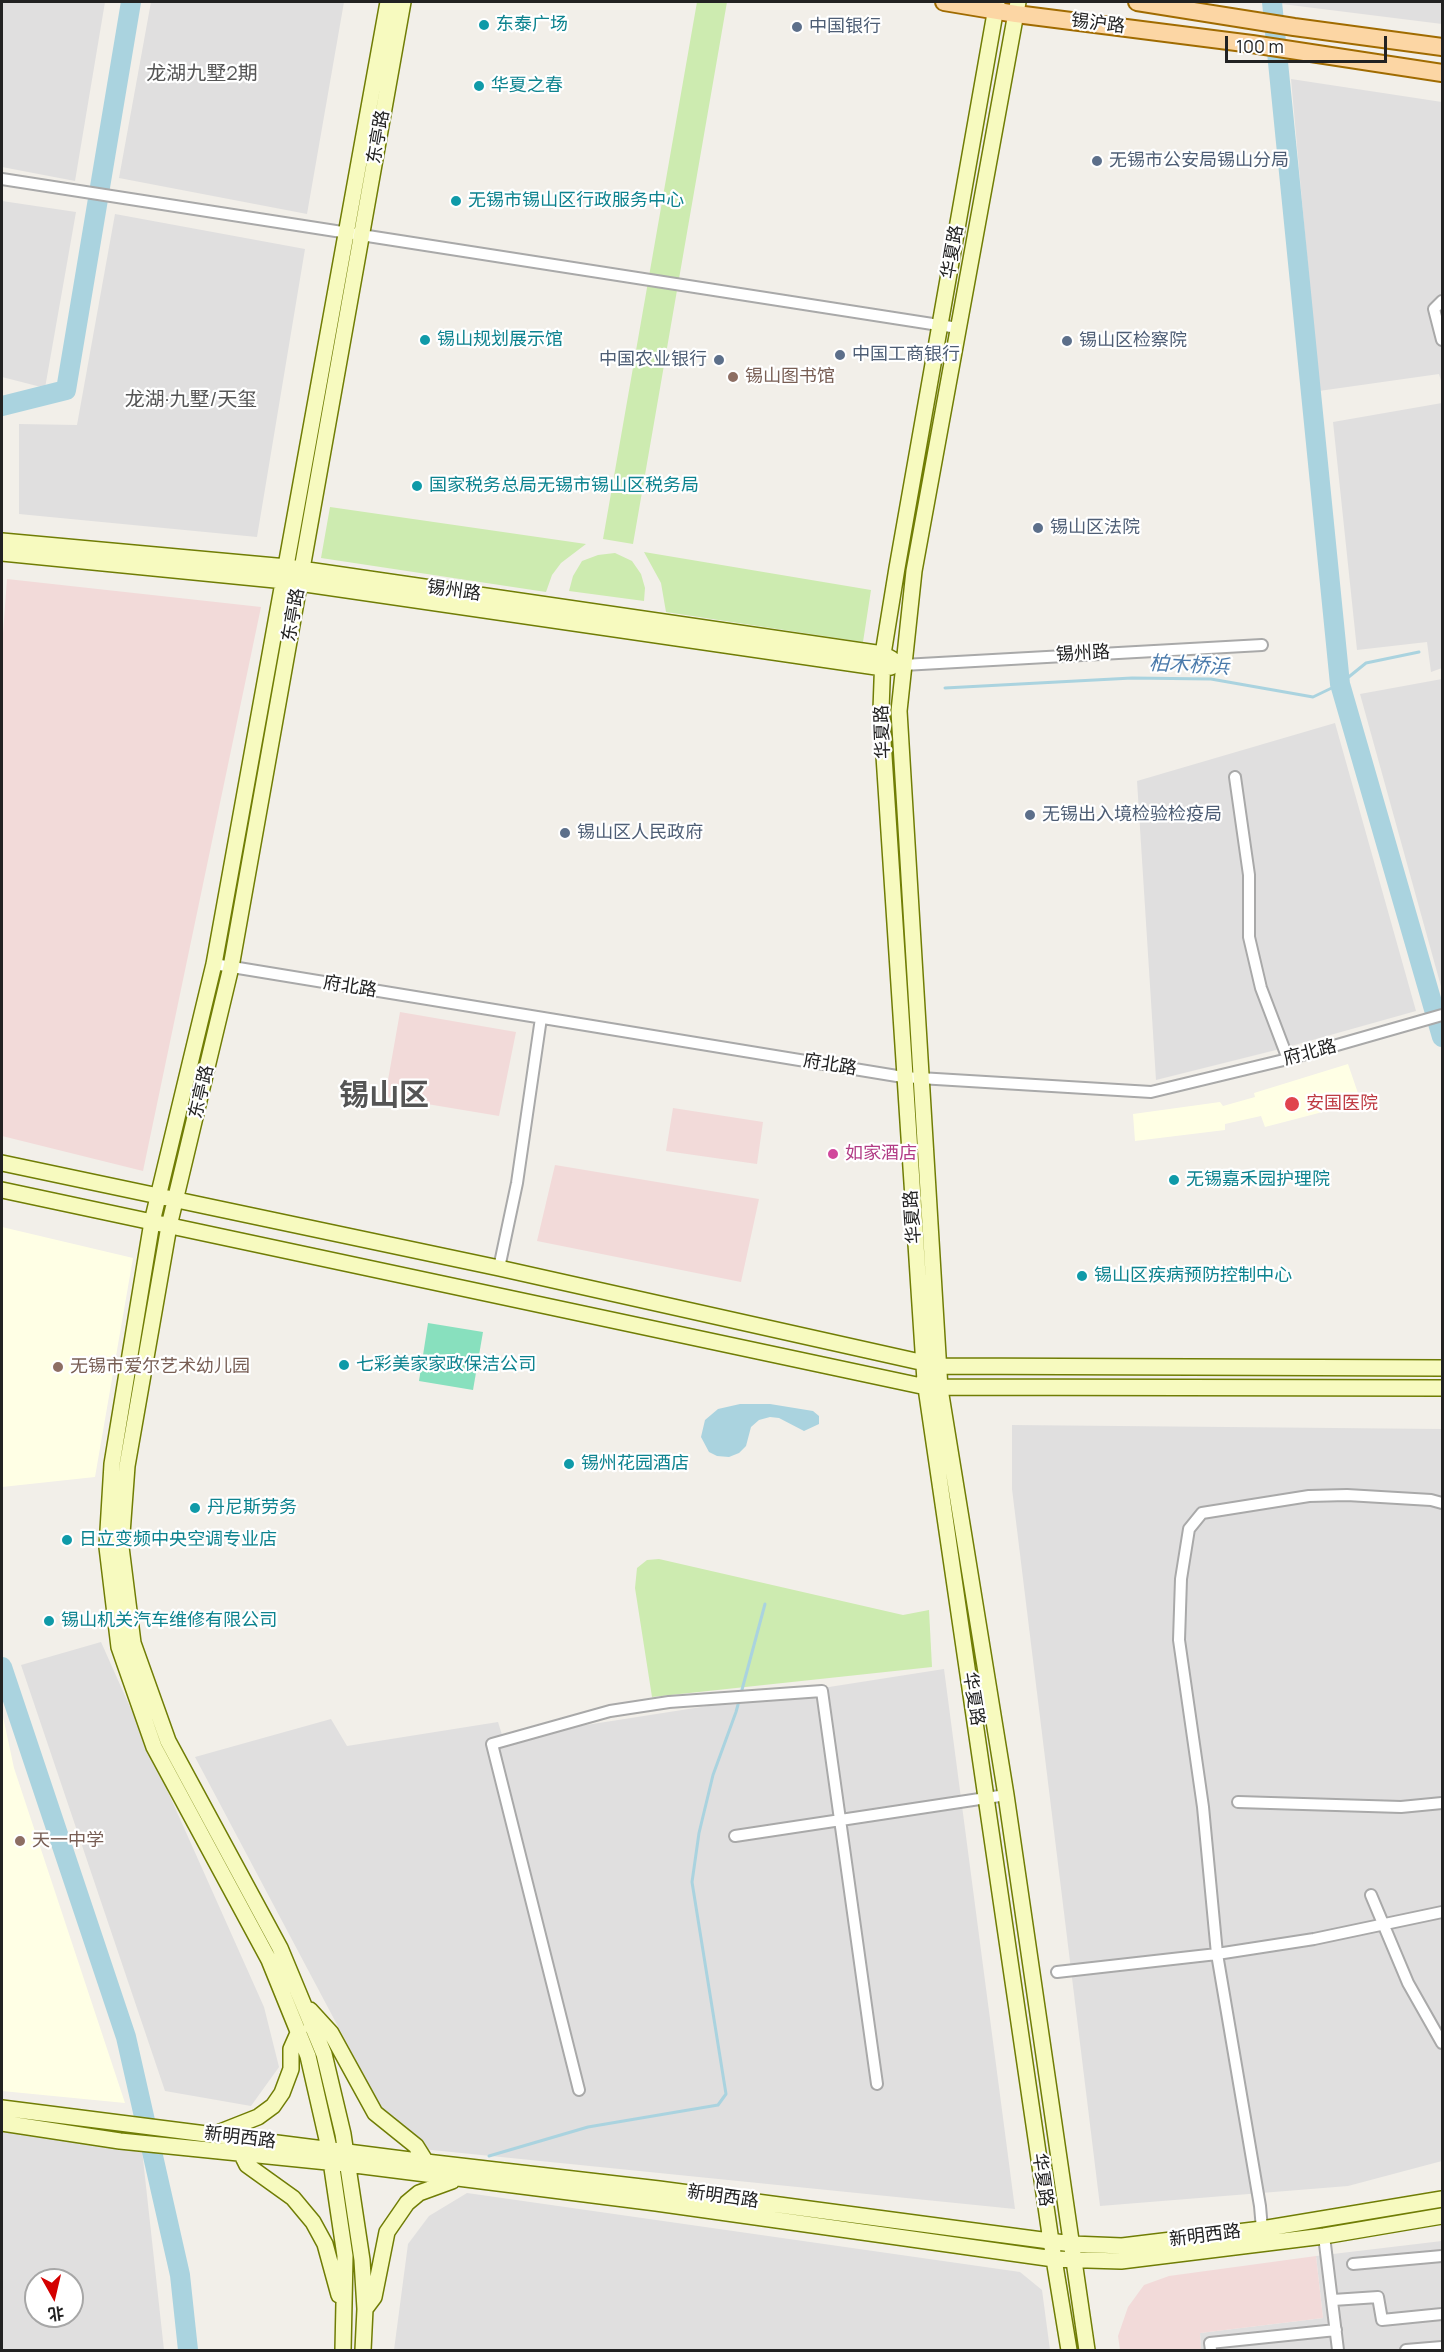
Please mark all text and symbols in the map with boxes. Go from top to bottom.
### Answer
street label: 锡沪路 [1070,10,1126,38]
place label: 东泰广场 [496,14,568,36]
place label: 中国银行 [809,16,881,38]
marker: 东泰广场 [477,18,491,32]
marker: 中国银行 [790,20,804,34]
scale bar [1228,24,1390,62]
text: 100 m [1236,34,1284,58]
district label: 龙湖九墅2期 [146,62,258,86]
place label: 华夏之春 [491,75,563,97]
marker: 华夏之春 [472,79,486,93]
street label: 东亭路 [364,109,394,165]
place label: 无锡市公安局锡山分局 [1109,150,1289,172]
marker: 无锡市公安局锡山分局 [1090,154,1104,168]
place label: 无锡市锡山区行政服务中心 [468,190,684,212]
marker: 无锡市锡山区行政服务中心 [449,194,463,208]
street label: 华夏路 [938,224,968,280]
place label: 锡山规划展示馆 [437,329,563,351]
place label: 锡山区检察院 [1079,330,1187,352]
marker: 锡山规划展示馆 [418,333,432,347]
marker: 锡山区检察院 [1060,334,1074,348]
place label: 中国工商银行 [852,344,960,366]
marker: 中国工商银行 [833,348,847,362]
place label: 中国农业银行 [599,349,707,371]
marker: 中国农业银行 [712,353,726,367]
place label: 锡山图书馆 [745,366,835,388]
marker: 锡山图书馆 [726,370,740,384]
district label: 龙湖·九墅/天玺 [125,388,257,412]
place label: 国家税务总局无锡市锡山区税务局 [429,475,699,497]
marker: 国家税务总局无锡市锡山区税务局 [410,479,424,493]
place label: 锡山区法院 [1050,517,1140,539]
marker: 锡山区法院 [1031,521,1045,535]
street label: 锡州路 [426,577,482,605]
street label: 东亭路 [279,587,309,643]
street label: 锡州路 [1055,642,1111,666]
water label: 柏木桥浜 [1148,652,1230,680]
street label: 华夏路 [871,705,895,759]
place label: 无锡出入境检验检疫局 [1042,804,1222,826]
marker: 无锡出入境检验检疫局 [1023,808,1037,822]
place label: 锡山区人民政府 [577,822,703,844]
marker: 锡山区人民政府 [558,826,572,840]
street label: 府北路 [322,972,378,1002]
street label: 府北路 [1281,1036,1339,1070]
street label: 府北路 [802,1050,858,1080]
street label: 东亭路 [185,1063,219,1121]
district label: 锡山区 [339,1079,429,1115]
place label: 安国医院 [1306,1093,1378,1115]
marker: 安国医院 [1283,1095,1301,1113]
place label: 如家酒店 [845,1143,917,1165]
marker: 如家酒店 [826,1147,840,1161]
place label: 无锡嘉禾园护理院 [1186,1169,1330,1191]
marker: 无锡嘉禾园护理院 [1167,1173,1181,1187]
street label: 华夏路 [900,1189,926,1245]
place label: 锡山区疾病预防控制中心 [1094,1265,1292,1287]
marker: 锡山区疾病预防控制中心 [1075,1269,1089,1283]
place label: 七彩美家家政保洁公司 [356,1354,536,1376]
place label: 无锡市爱尔艺术幼儿园 [70,1356,250,1378]
marker: 七彩美家家政保洁公司 [337,1358,351,1372]
marker: 无锡市爱尔艺术幼儿园 [51,1360,65,1374]
place label: 锡州花园酒店 [581,1453,689,1475]
marker: 锡州花园酒店 [562,1457,576,1471]
place label: 丹尼斯劳务 [207,1497,297,1519]
marker: 丹尼斯劳务 [188,1501,202,1515]
place label: 日立变频中央空调专业店 [79,1529,277,1551]
marker: 日立变频中央空调专业店 [60,1533,74,1547]
place label: 锡山机关汽车维修有限公司 [61,1610,277,1632]
marker: 锡山机关汽车维修有限公司 [42,1614,56,1628]
street label: 华夏路 [958,1671,988,1727]
place label: 天一中学 [32,1830,104,1852]
marker: 天一中学 [13,1834,27,1848]
street label: 新明西路 [203,2123,277,2153]
street label: 华夏路 [1028,2152,1056,2208]
street label: 新明西路 [686,2181,760,2213]
street label: 新明西路 [1168,2221,1242,2251]
north arrow [24,2268,84,2328]
text: 北 [47,2302,66,2326]

